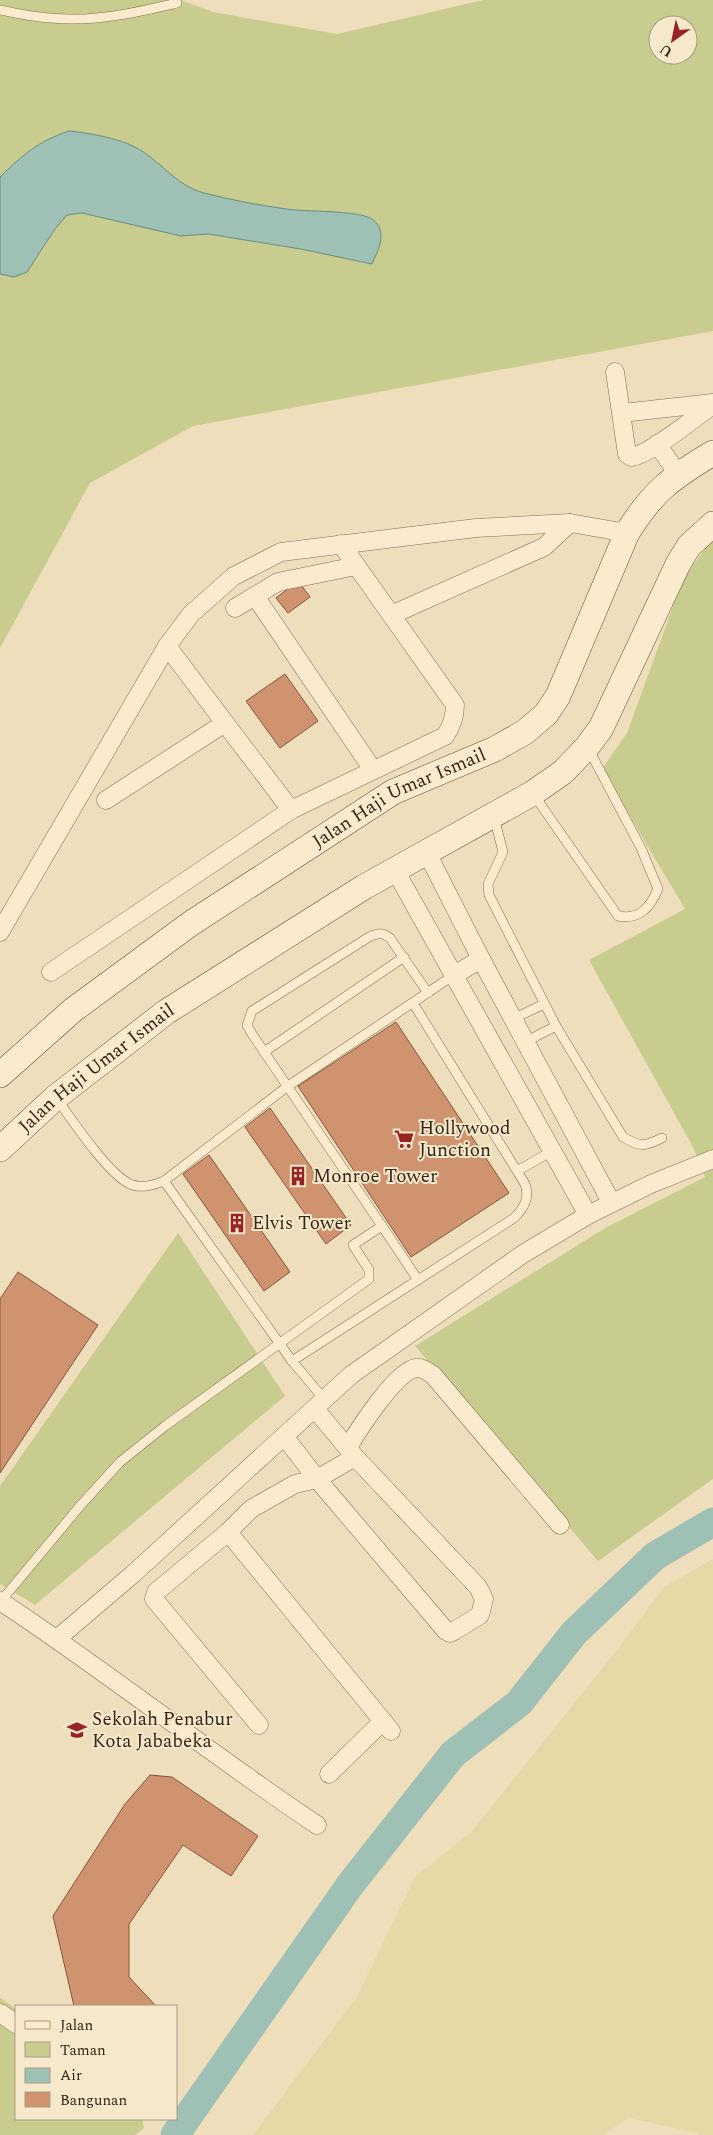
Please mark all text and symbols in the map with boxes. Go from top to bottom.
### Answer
north arrow [648,15,698,65]
text: U [655,38,677,62]
street label: Jalan Haji Umar Ismail [306,740,491,855]
street label: Jalan Haji Umar Ismail [11,996,180,1140]
place label: Hollywood Junction [419,1114,511,1165]
supermarket icon: Hollywood Junction [393,1128,415,1150]
place label: Monroe Tower [313,1162,438,1191]
building icon: Monroe Tower [287,1165,309,1187]
place label: Elvis Tower [252,1209,352,1238]
building icon: Elvis Tower [226,1212,248,1234]
place label: Sekolah Penabur Kota Jababeka [92,1705,233,1756]
school or university icon: Sekolah Penabur Kota Jababeka [66,1719,88,1741]
legend [15,2005,178,2120]
text: Jalan [60,2014,93,2037]
text: Taman [60,2039,106,2062]
text: Air [60,2064,82,2087]
text: Bangunan [60,2089,127,2112]

